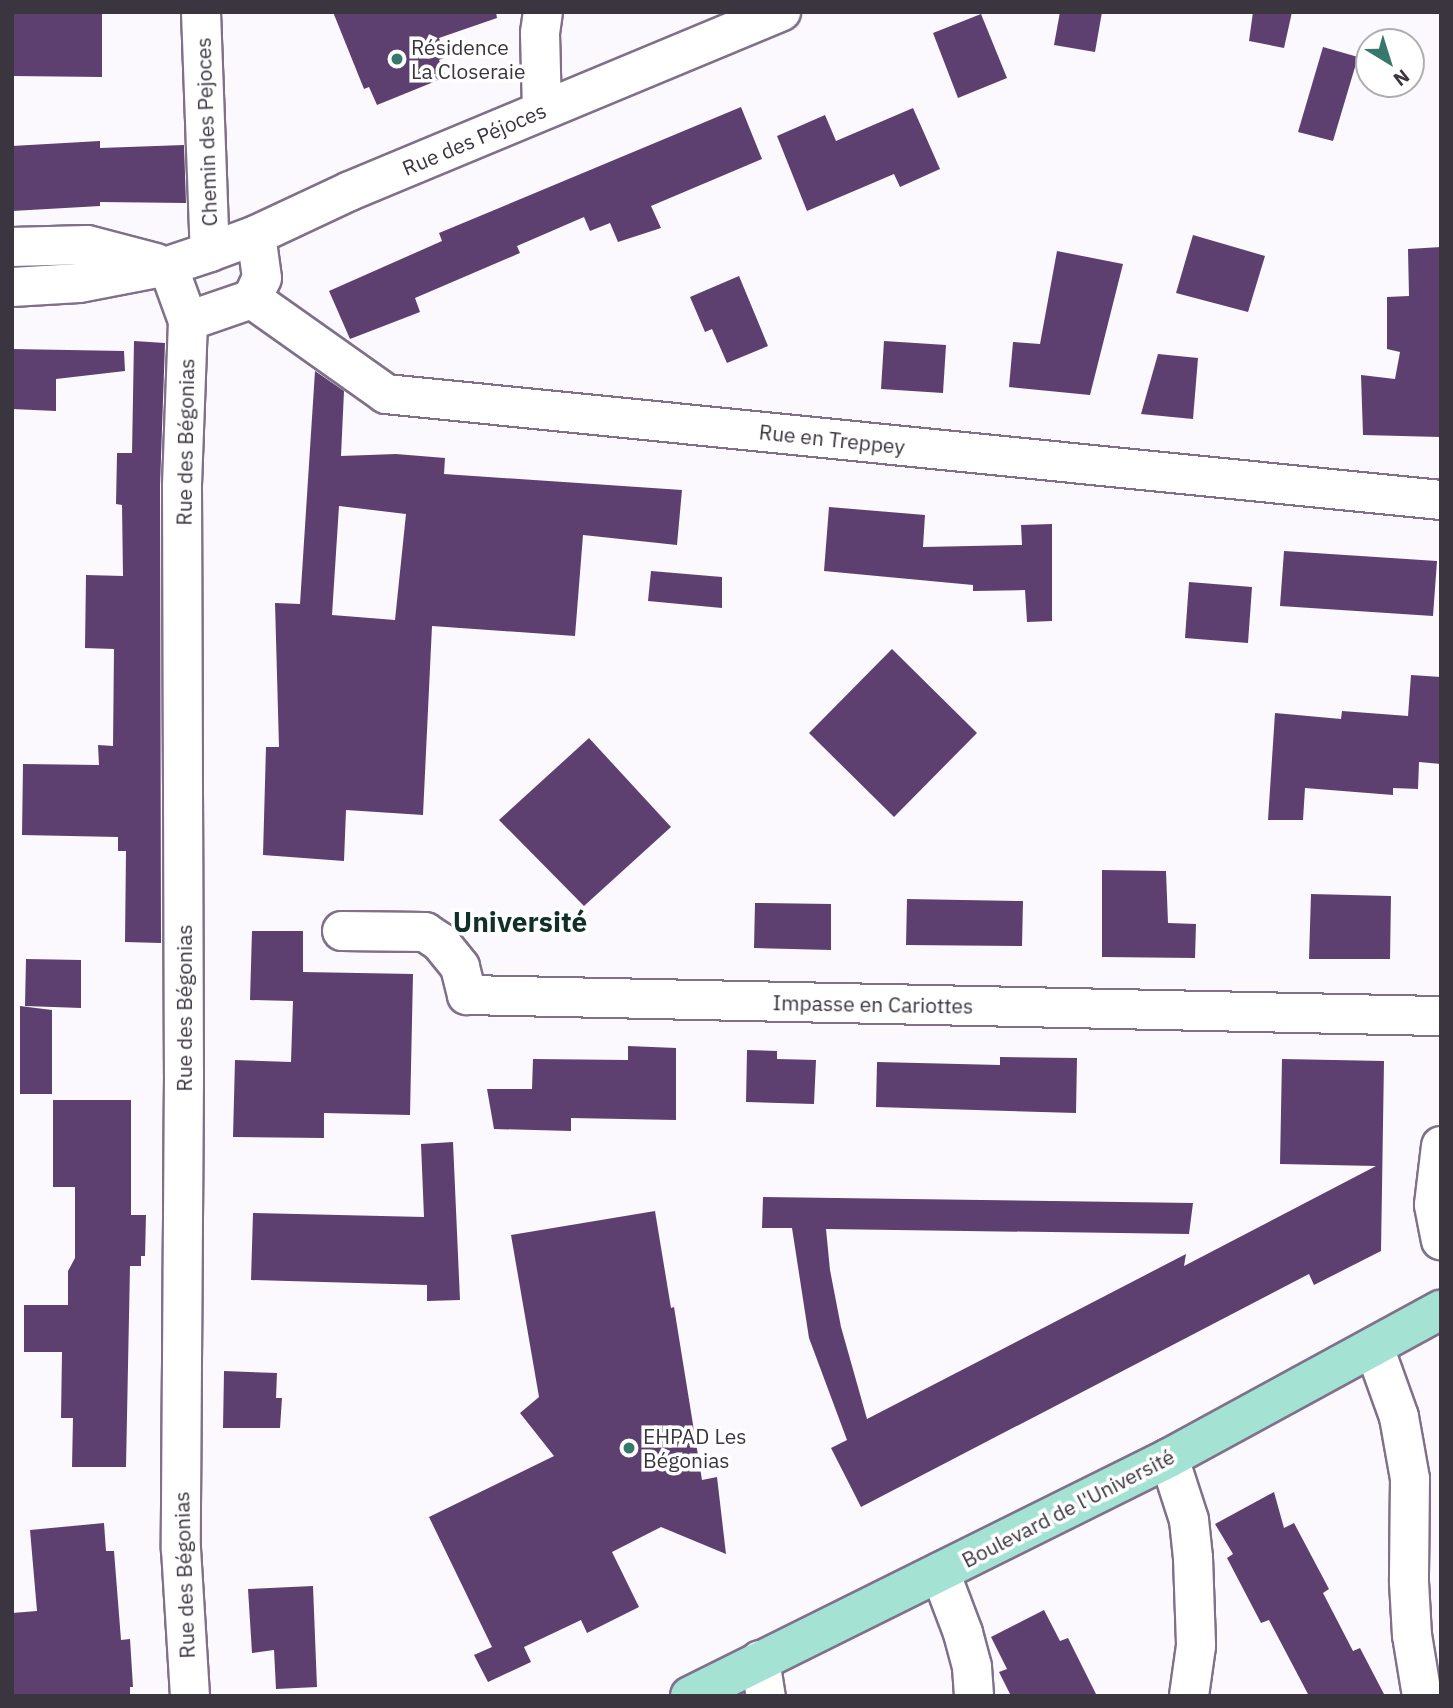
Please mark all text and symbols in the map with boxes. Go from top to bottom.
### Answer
north arrow [1355,28,1425,98]
place label: Résidence La Closeraie [411,34,526,84]
street label: Chemin des Pejoces [190,37,222,227]
marker: Résidence La Closeraie [389,51,405,67]
text: N [1389,64,1415,92]
street label: Rue des Péjoces [398,97,550,181]
street label: Rue des Bégonias [171,358,199,526]
street label: Rue en Treppey [758,419,906,459]
district label: Université [453,905,587,939]
street label: Rue des Bégonias [171,924,197,1092]
street label: Impasse en Cariottes [773,990,973,1018]
place label: EHPAD Les Bégonias [643,1423,746,1473]
marker: EHPAD Les Bégonias [621,1440,637,1456]
street label: Boulevard de l'Université [958,1443,1178,1573]
street label: Rue des Bégonias [168,1491,200,1659]

